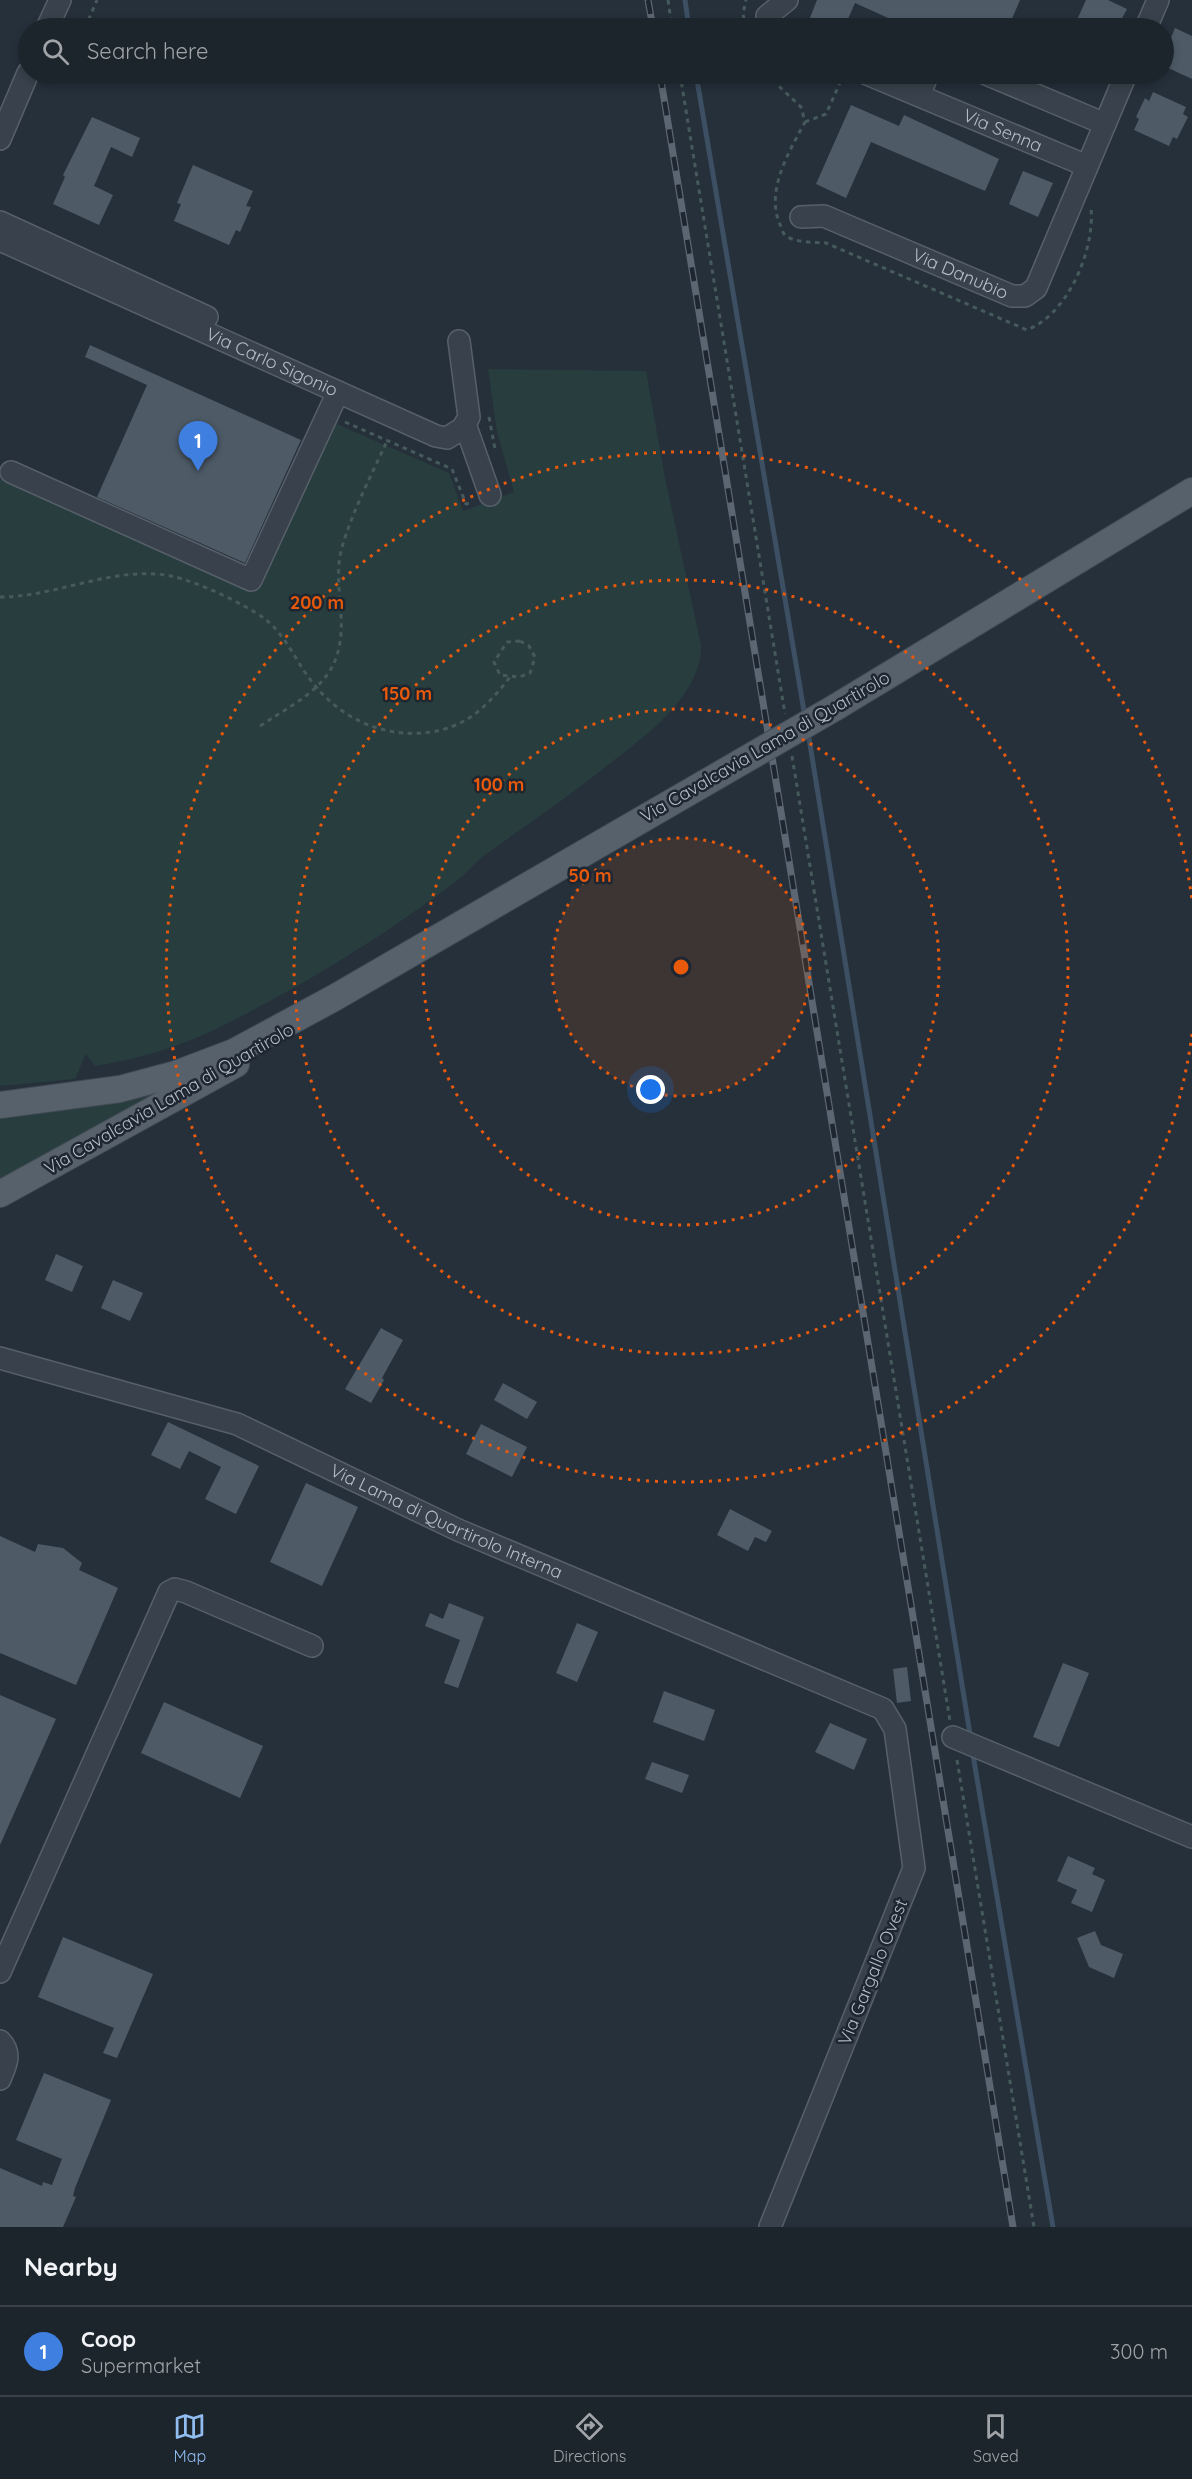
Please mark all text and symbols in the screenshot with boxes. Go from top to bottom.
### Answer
search box [18,18,1174,84]
icon: search [39,35,72,68]
text: Search here [87,37,208,65]
street label: Via Senna [960,103,1046,157]
street label: Via Danubio [909,243,1012,304]
street label: Via Carlo Sigonio [203,322,341,401]
pin: 1 [178,422,218,471]
text: 200 m [290,591,344,614]
street label: Via Cavalcavia Lama di Quartirolo [636,666,894,828]
text: 150 m [382,682,432,705]
text: 100 m [474,773,524,796]
text: 50 m [568,864,612,887]
centre of rings [671,957,691,977]
street label: Via Cavalcavia Lama di Quartirolo [40,1018,298,1180]
your location [636,1075,665,1104]
street label: Via Lama di Quartirolo Interna [327,1458,566,1584]
street label: Via Gargallo Ovest [833,1895,912,2048]
text: Nearby [24,2250,118,2283]
text: Coop [81,2325,136,2353]
text: 1 [40,2339,47,2364]
text: 300 m [1110,2339,1168,2364]
text: Supermarket [81,2353,201,2378]
tab: Map [173,2410,206,2466]
tab: Directions [553,2410,626,2466]
tab: Saved [973,2410,1019,2466]

